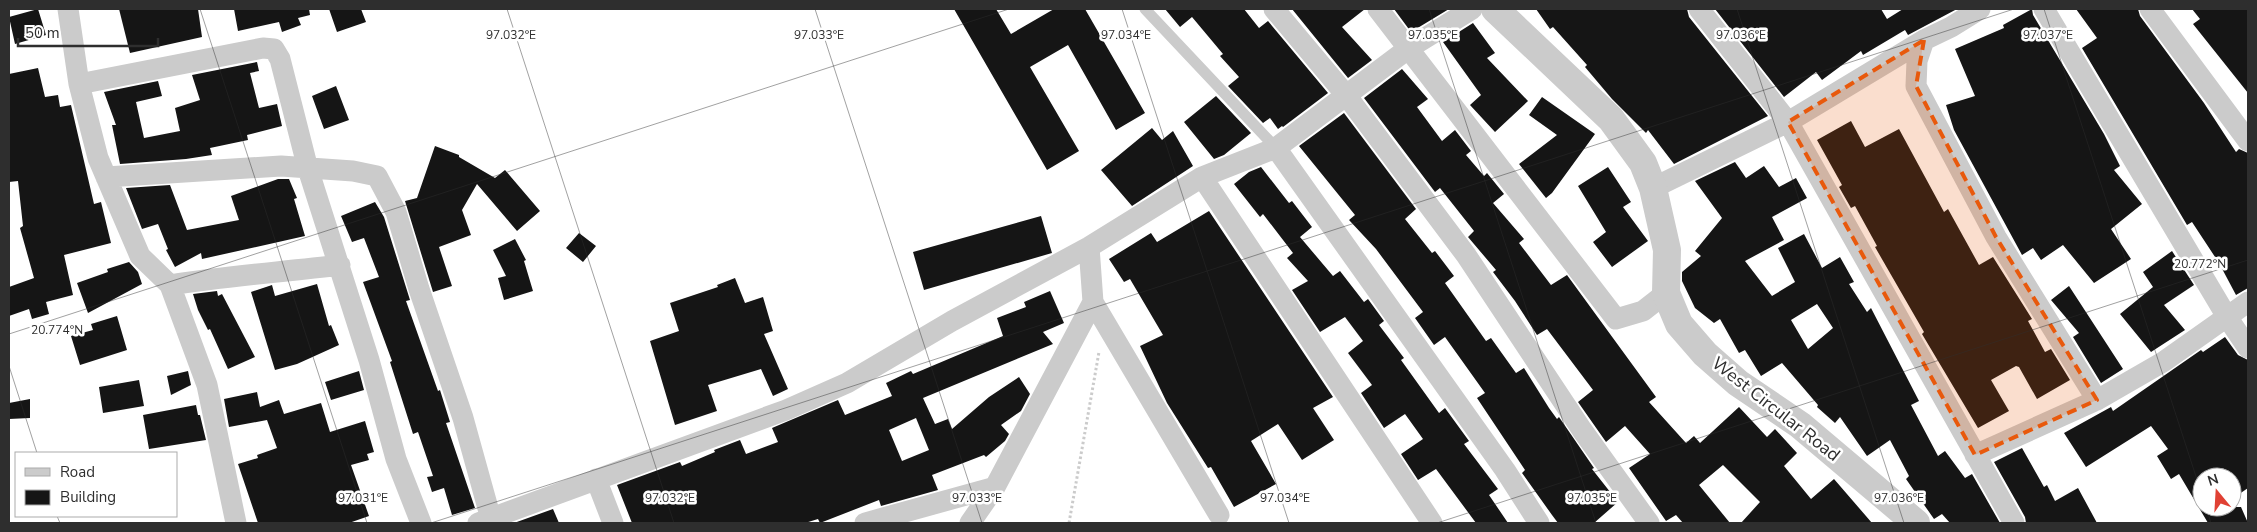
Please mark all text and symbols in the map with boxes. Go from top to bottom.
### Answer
scale bar [18,15,158,47]
text: 50 m [25,23,60,43]
text: 97.032°E [486,27,536,43]
text: 97.033°E [794,27,844,43]
text: 97.034°E [1101,27,1151,43]
text: 97.035°E [1408,27,1458,43]
text: 97.036°E [1716,27,1766,43]
text: 97.037°E [2023,27,2073,43]
text: 20.772°N [2174,256,2226,272]
text: 20.774°N [31,322,83,338]
street label: West Circular Road [1707,351,1845,467]
legend [15,452,178,517]
text: Road [60,462,95,482]
north arrow [2192,467,2242,517]
text: N [2205,469,2221,491]
text: Building [60,487,116,507]
text: 97.031°E [338,490,388,506]
text: 97.032°E [645,490,695,506]
text: 97.033°E [952,490,1002,506]
text: 97.034°E [1260,490,1310,506]
text: 97.035°E [1567,490,1617,506]
text: 97.036°E [1874,490,1924,506]

